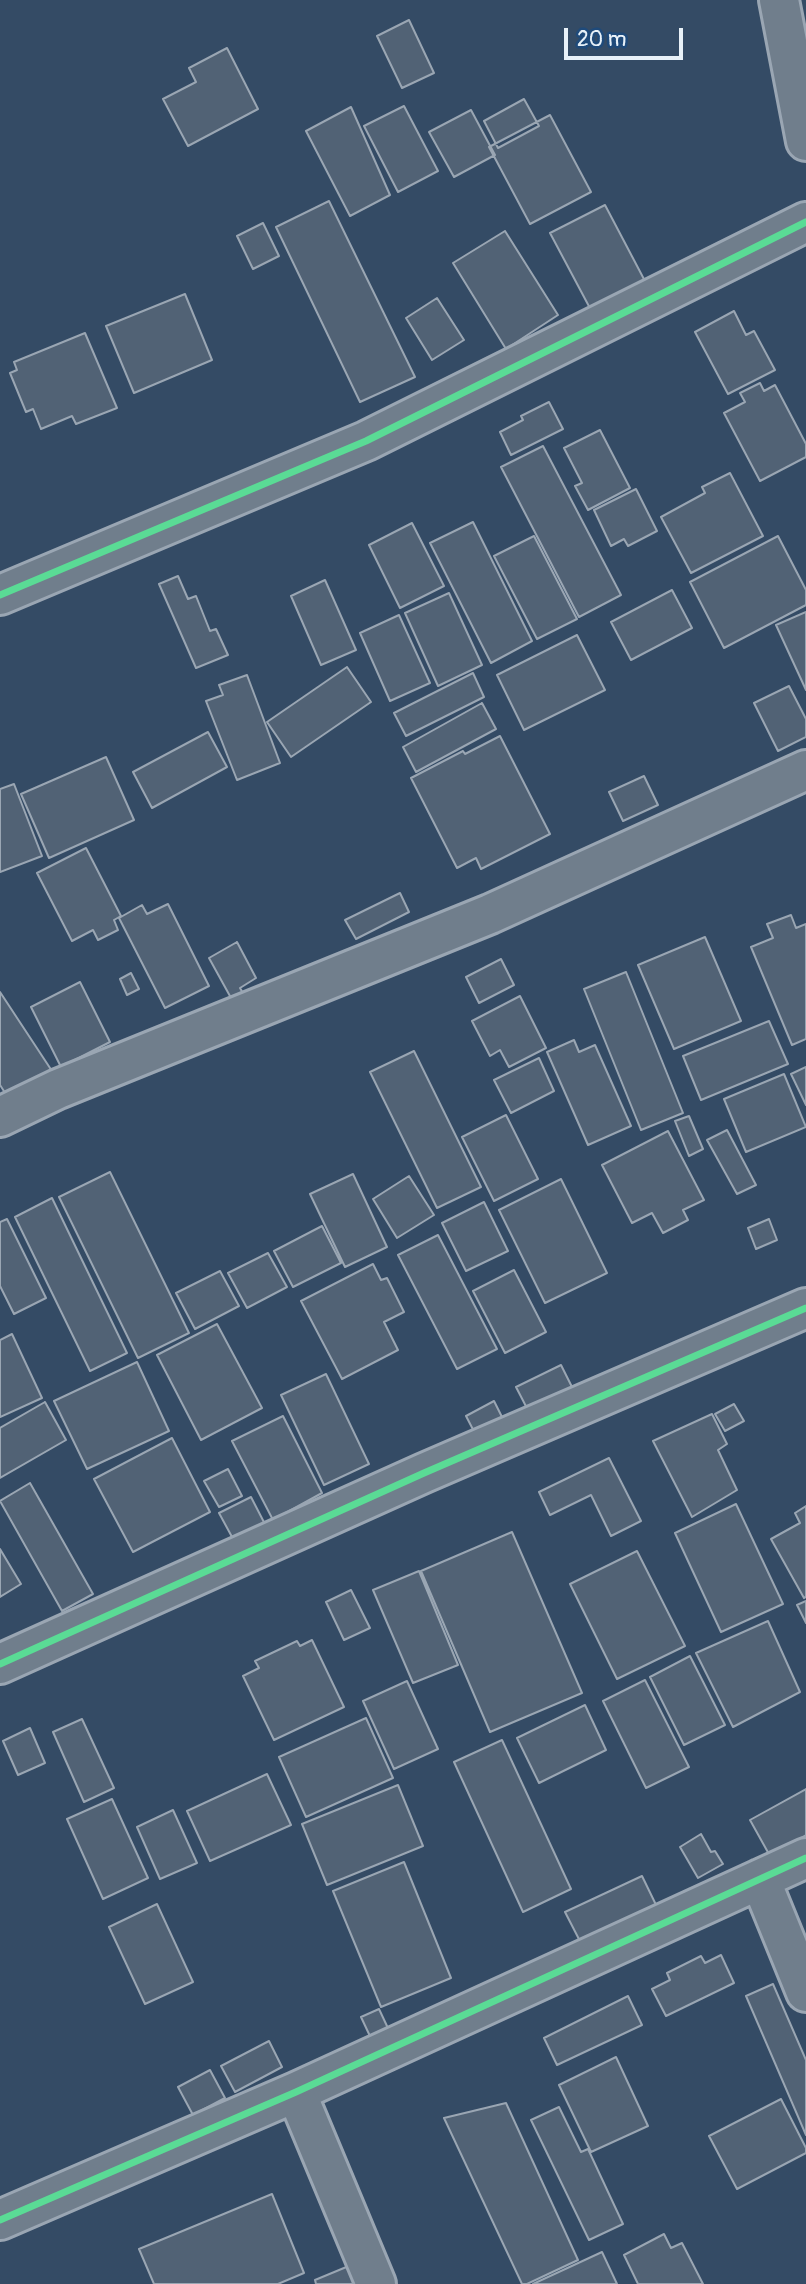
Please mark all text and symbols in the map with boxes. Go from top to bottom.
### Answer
scale bar [568,14,687,58]
text: 20 m [577,26,626,53]

